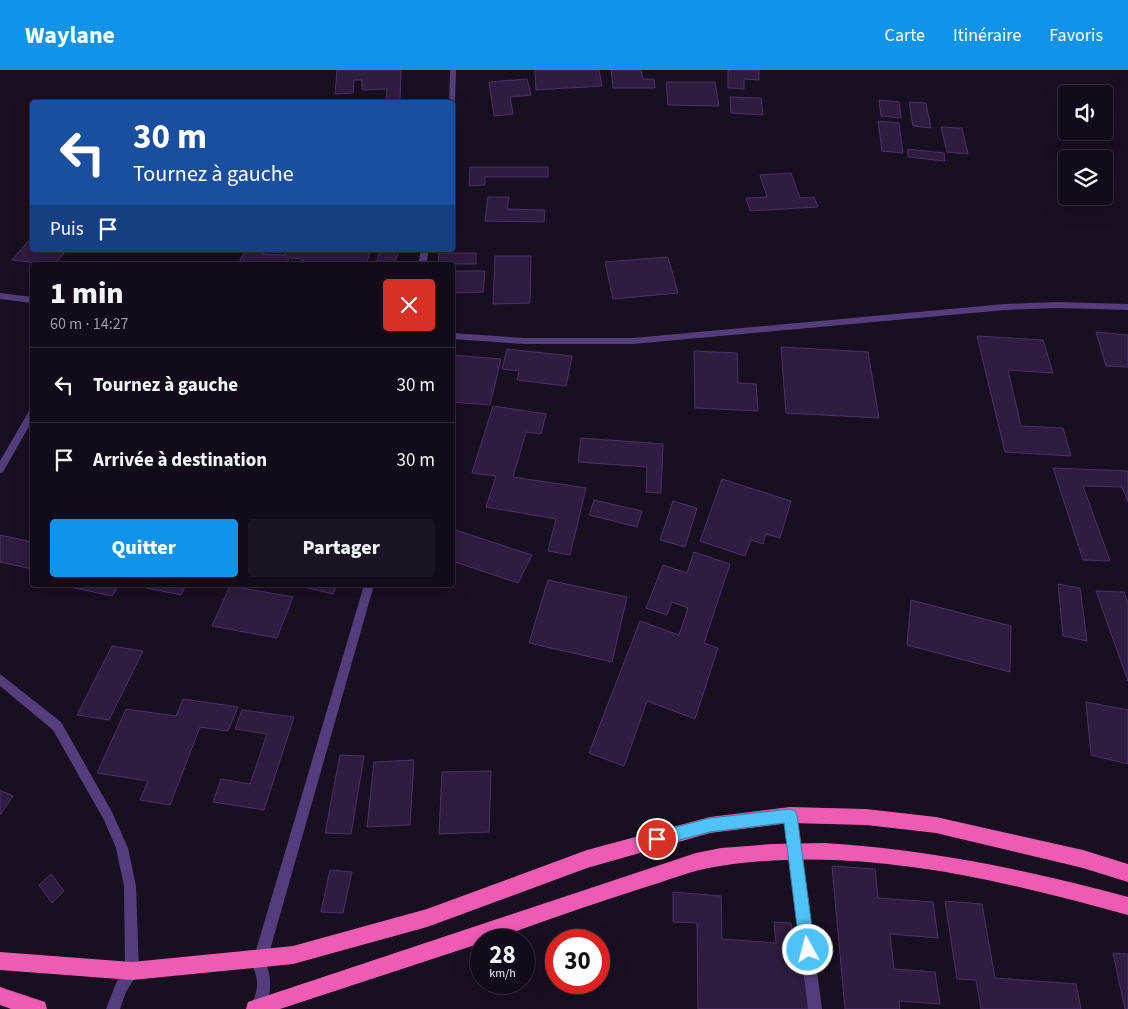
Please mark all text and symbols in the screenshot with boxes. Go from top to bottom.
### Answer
text: Waylane [25,18,115,53]
text: Carte [885,23,925,48]
text: Itinéraire [953,23,1021,48]
text: Favoris [1049,23,1103,48]
map controls [1058,85,1113,205]
button: sound [1058,85,1113,140]
text: 30 m [133,112,207,162]
icon: left [50,120,115,185]
button: layers [1058,150,1113,205]
text: Tournez à gauche [133,158,294,190]
icon: arrive [94,215,122,243]
text: Puis [50,216,84,243]
text: 1 min [50,272,124,315]
button: close [383,279,435,331]
text: 60 m · 14:27 [50,313,129,335]
icon: left [50,371,78,399]
text: Tournez à gauche [93,372,238,399]
text: 30 m [397,372,435,399]
icon: arrive [50,446,78,474]
text: Arrivée à destination [93,447,267,474]
text: 30 m [397,447,435,474]
button: Quitter [50,519,238,577]
button: Partager [248,519,435,577]
pin [636,818,678,860]
icon: arrive [643,825,671,853]
position arrow [781,923,833,975]
speed limit sign: 30 [545,929,610,994]
text: 28 [489,937,516,973]
text: km/h [489,965,516,982]

